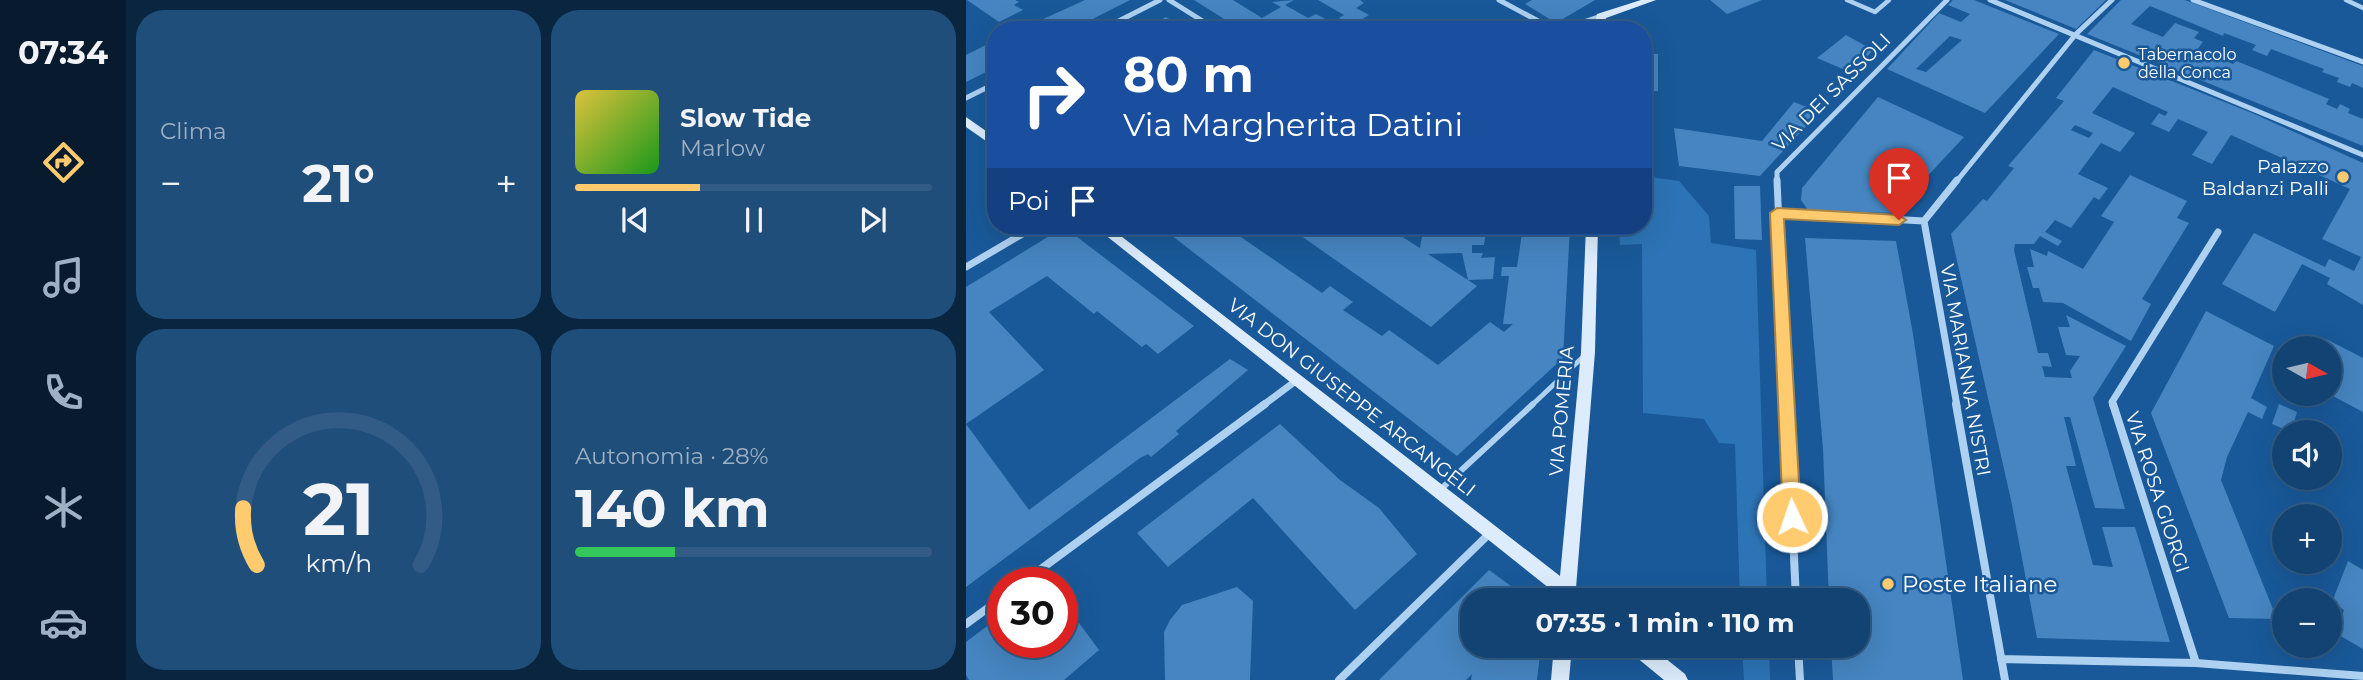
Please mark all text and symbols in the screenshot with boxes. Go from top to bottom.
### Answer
street label: VIA DEI SASSOLI [1767,28,1895,156]
text: 07:34 [18,33,108,72]
text: 80 m [1123,45,1254,104]
place label: Tabernacolo della Conca [2138,45,2236,82]
icon: right [1008,49,1099,140]
marker: Tabernacolo della Conca [2116,55,2132,71]
text: Slow Tide [680,102,811,134]
text: Via Margherita Datini [1123,105,1463,144]
text: Clima [160,117,227,145]
text: Marlow [680,134,765,162]
icon: directions [39,138,88,187]
pin [1869,148,1929,220]
text: 21° [302,152,375,215]
place label: Palazzo Baldanzi Palli [2202,155,2329,200]
icon: arrive [1880,159,1918,197]
text: − [160,160,182,207]
text: + [495,160,517,207]
marker: Palazzo Baldanzi Palli [2335,169,2351,185]
icon: arrive [1064,182,1102,220]
text: Poi [1008,185,1050,217]
icon: previous [616,201,654,239]
icon: pause [735,201,773,239]
icon: next [854,201,892,239]
icon: music [39,253,88,302]
street label: VIA MARIANNA NISTRI [1936,262,1995,478]
street label: VIA DON GIUSEPPE ARCANGELI [1223,294,1480,501]
north arrow [2272,336,2342,406]
map controls [2272,336,2342,658]
street label: VIA POMERIA [1544,344,1579,477]
icon: phone [39,368,88,417]
street label: VIA ROSA GIORGI [2121,409,2194,576]
button: sound [2272,420,2342,490]
text: Autonomia · 28% [575,442,769,470]
text: 21 [303,466,374,554]
text: 140 km [575,477,770,540]
position arrow [1755,480,1829,554]
icon: climate [39,483,88,532]
button: + [2272,504,2342,574]
text: km/h [305,548,372,578]
speed limit sign: 30 [987,567,1078,658]
place label: Poste Italiane [1902,570,2057,598]
marker: Poste Italiane [1880,576,1896,592]
button: − [2272,588,2342,658]
icon: car [39,598,88,647]
text: 07:35 · 1 min · 110 m [1536,607,1795,639]

